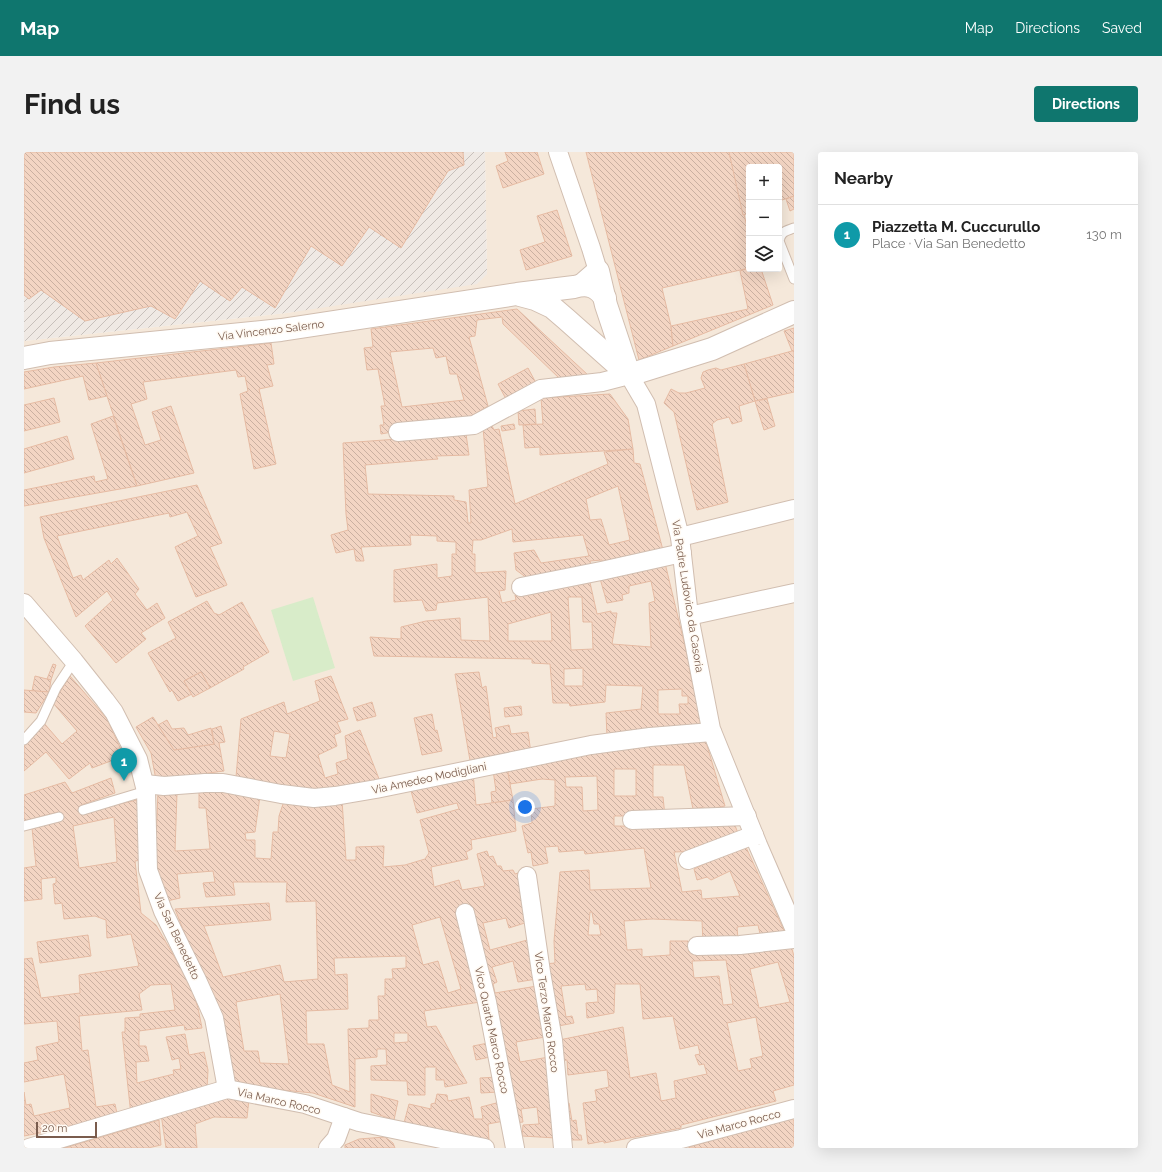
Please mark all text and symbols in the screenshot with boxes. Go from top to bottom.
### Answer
text: Map [20,17,59,39]
text: Map [965,20,993,36]
text: Directions [1015,20,1080,36]
text: Saved [1102,20,1142,36]
button: Directions [1034,86,1138,122]
text: Find us [24,88,120,121]
map controls [746,164,782,272]
button: + [746,164,782,200]
text: Nearby [834,168,893,188]
button: − [746,200,782,236]
text: Piazzetta M. Cuccurullo [872,218,1040,236]
text: 1 [844,227,850,242]
text: 130 m [1086,227,1122,242]
button: layers [746,236,782,272]
text: Place · Via San Benedetto [872,236,1025,251]
street label: Via Vincenzo Salerno [217,317,325,343]
street label: Via Padre Ludovico da Casoria [669,519,706,673]
pin: 1 [111,748,137,781]
street label: Via Amedeo Modigliani [370,760,488,797]
your location [515,797,535,817]
street label: Via San Benedetto [151,891,203,982]
street label: Vico Terzo Marco Rocco [532,951,561,1074]
street label: Vico Quarto Marco Rocco [472,965,511,1095]
street label: Via Marco Rocco [236,1086,322,1118]
street label: Via Marco Rocco [696,1107,782,1142]
scale bar [36,1120,97,1139]
text: 20 m [42,1122,67,1135]

